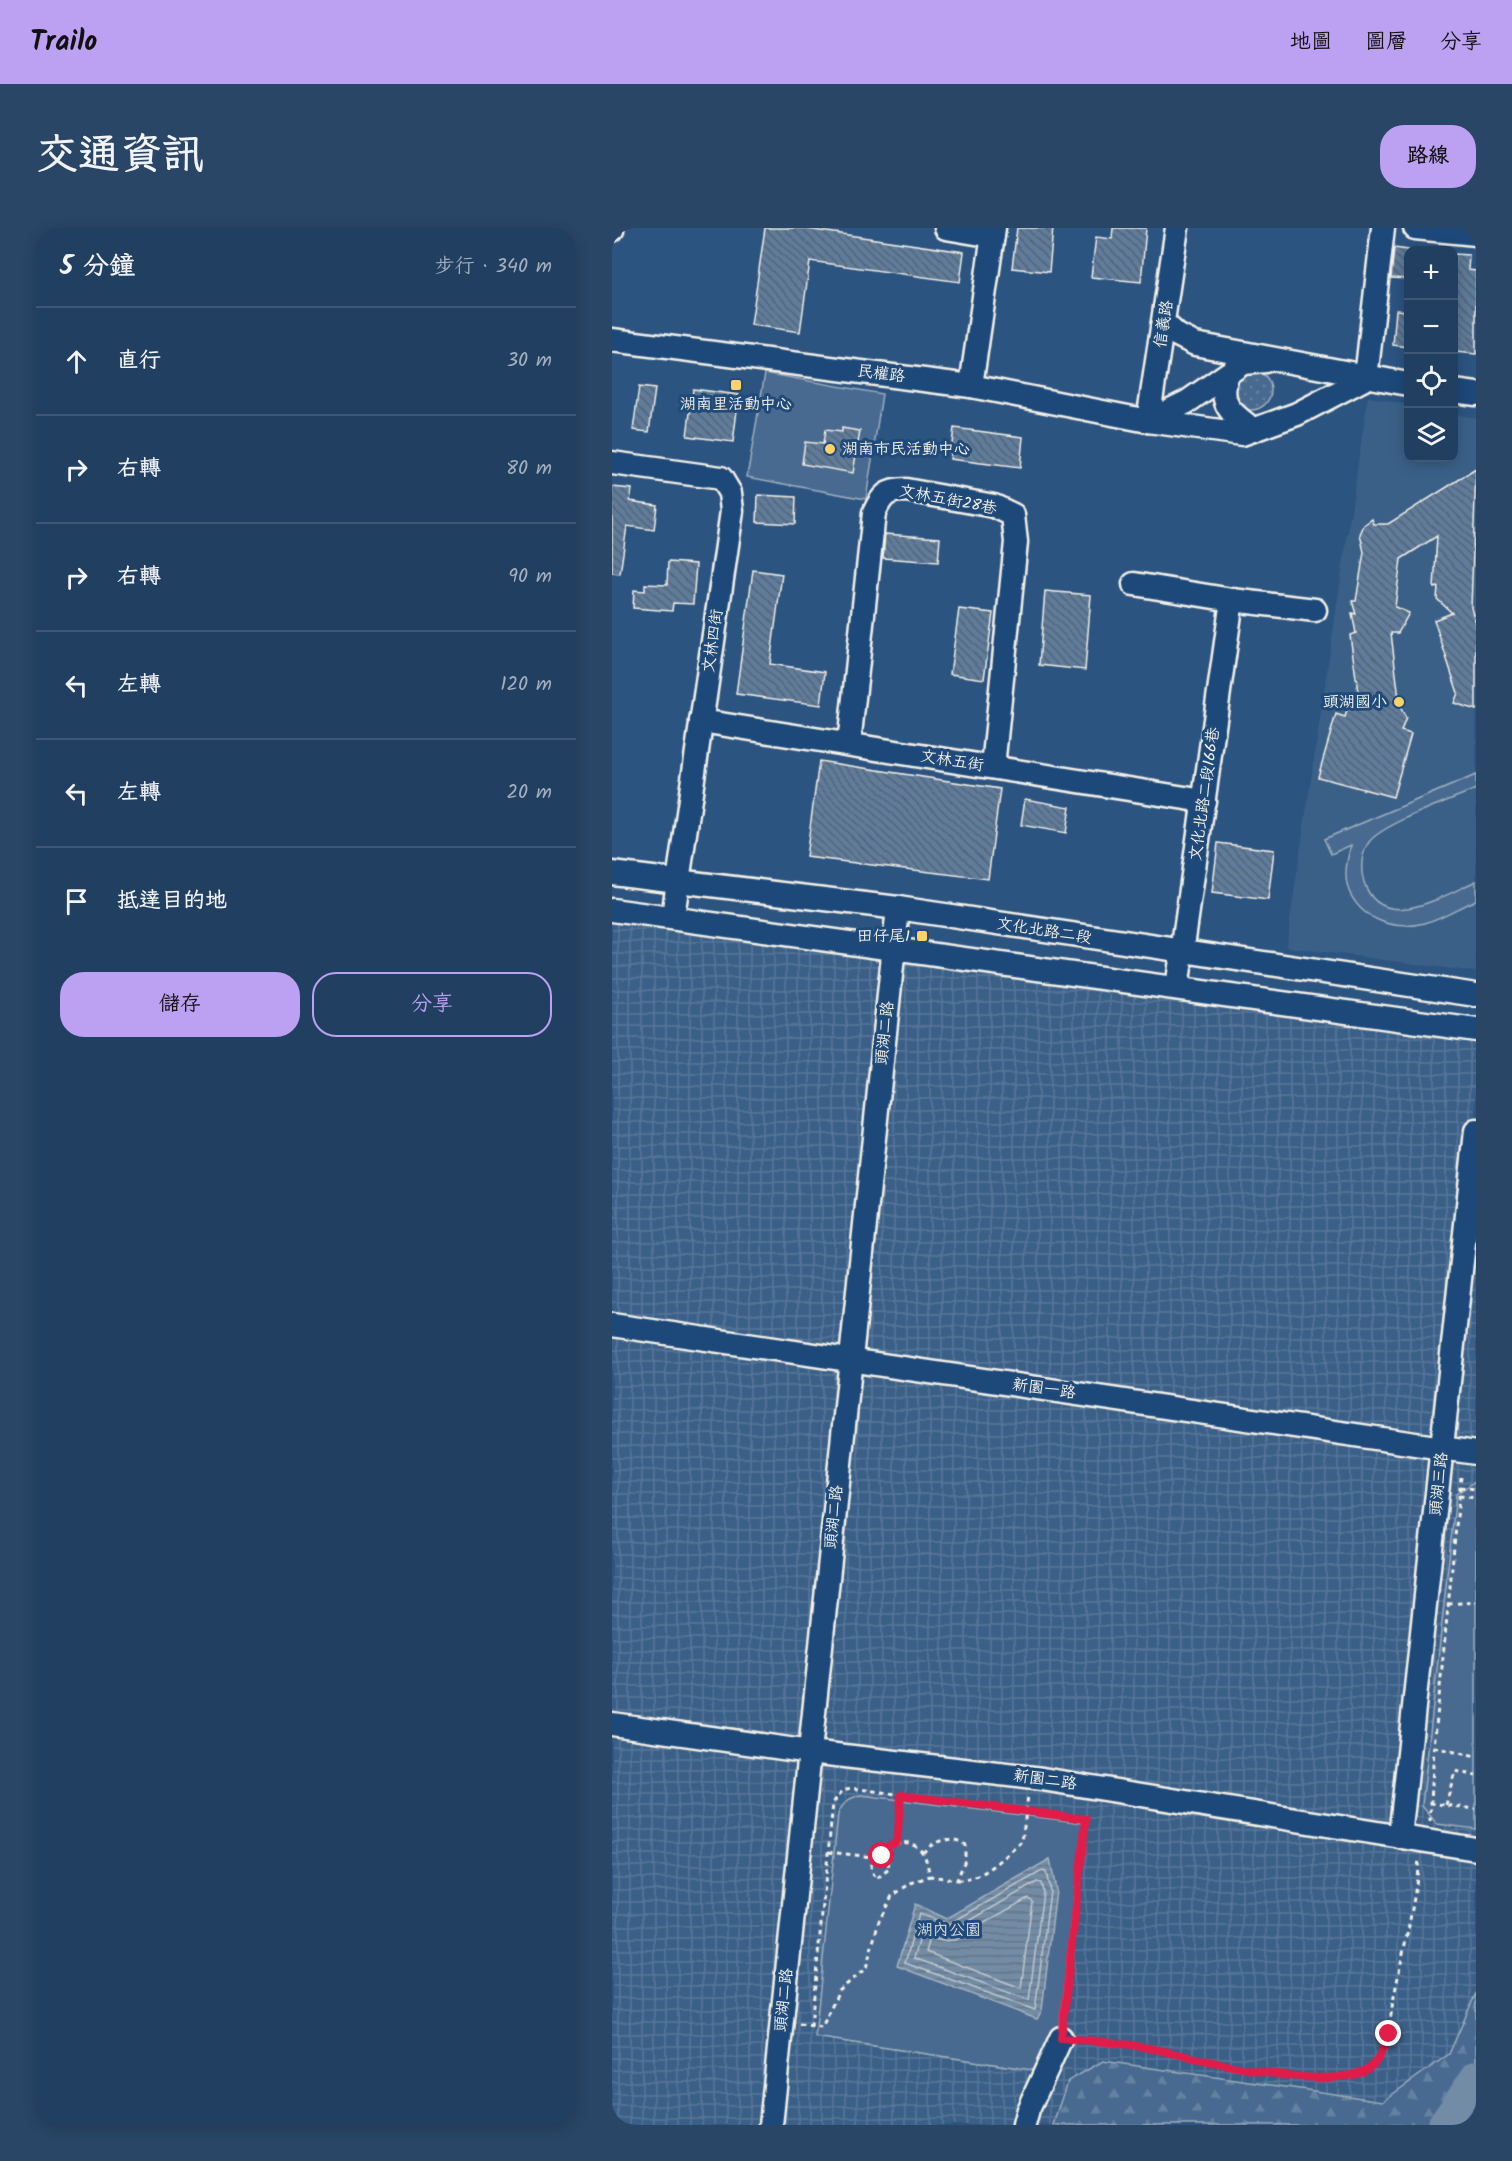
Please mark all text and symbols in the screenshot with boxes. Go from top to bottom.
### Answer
text: Trailo [30,20,97,65]
text: 地圖 [1290,26,1332,59]
text: 圖層 [1365,26,1407,59]
text: 分享 [1440,26,1482,59]
text: 交通資訊 [36,123,204,190]
button: 路線 [1380,125,1476,188]
text: 5 分鐘 [60,246,135,288]
map controls [1404,246,1458,462]
button: + [1404,246,1458,300]
text: 步行 · 340 m [435,251,552,283]
street label: 信義路 [1148,298,1180,350]
button: − [1404,300,1458,354]
text: 直行 [117,344,161,379]
icon: ahead [60,345,93,378]
text: 30 m [507,345,552,377]
button: locate [1404,354,1458,408]
street label: 民權路 [856,359,906,389]
marker: 湖南里活動中心 [729,378,743,392]
place label: 湖南里活動中心 [680,392,792,417]
button: layers [1404,408,1458,462]
place label: 湖南市民活動中心 [842,437,970,462]
marker: 湖南市民活動中心 [823,442,837,456]
text: 右轉 [117,452,161,487]
icon: right [60,453,93,486]
text: 80 m [506,453,552,485]
street label: 文林五街28巷 [897,478,999,522]
text: 右轉 [117,560,161,595]
icon: right [60,561,93,594]
text: 90 m [508,561,552,593]
street label: 文林四街 [696,608,730,674]
text: 左轉 [117,668,161,703]
icon: left [60,669,93,702]
text: 120 m [500,669,552,701]
place label: 頭湖國小 [1323,690,1387,715]
marker: 頭湖國小 [1392,695,1406,709]
street label: 文化北路二段166巷 [1183,726,1227,862]
street label: 文林五街 [918,744,986,778]
text: 左轉 [117,776,161,811]
icon: left [60,777,93,810]
text: 20 m [506,777,552,809]
text: 抵達目的地 [117,884,227,919]
icon: arrive [60,885,93,918]
street label: 文化北路二段 [995,911,1093,951]
place label: 田仔尾1 [857,924,910,949]
marker: 田仔尾1 [915,929,929,943]
button: 儲存 [60,972,300,1037]
button: 分享 [312,972,552,1037]
street label: 頭湖二路 [869,1000,901,1066]
street label: 新園一路 [1011,1372,1077,1406]
street label: 頭湖三路 [1423,1451,1455,1517]
street label: 頭湖二路 [818,1484,850,1550]
street label: 新園二路 [1012,1763,1078,1797]
route start [868,1842,894,1868]
park label: 湖內公園 [917,1918,981,1943]
street label: 頭湖二路 [768,1967,800,2033]
route end [1375,2020,1401,2046]

